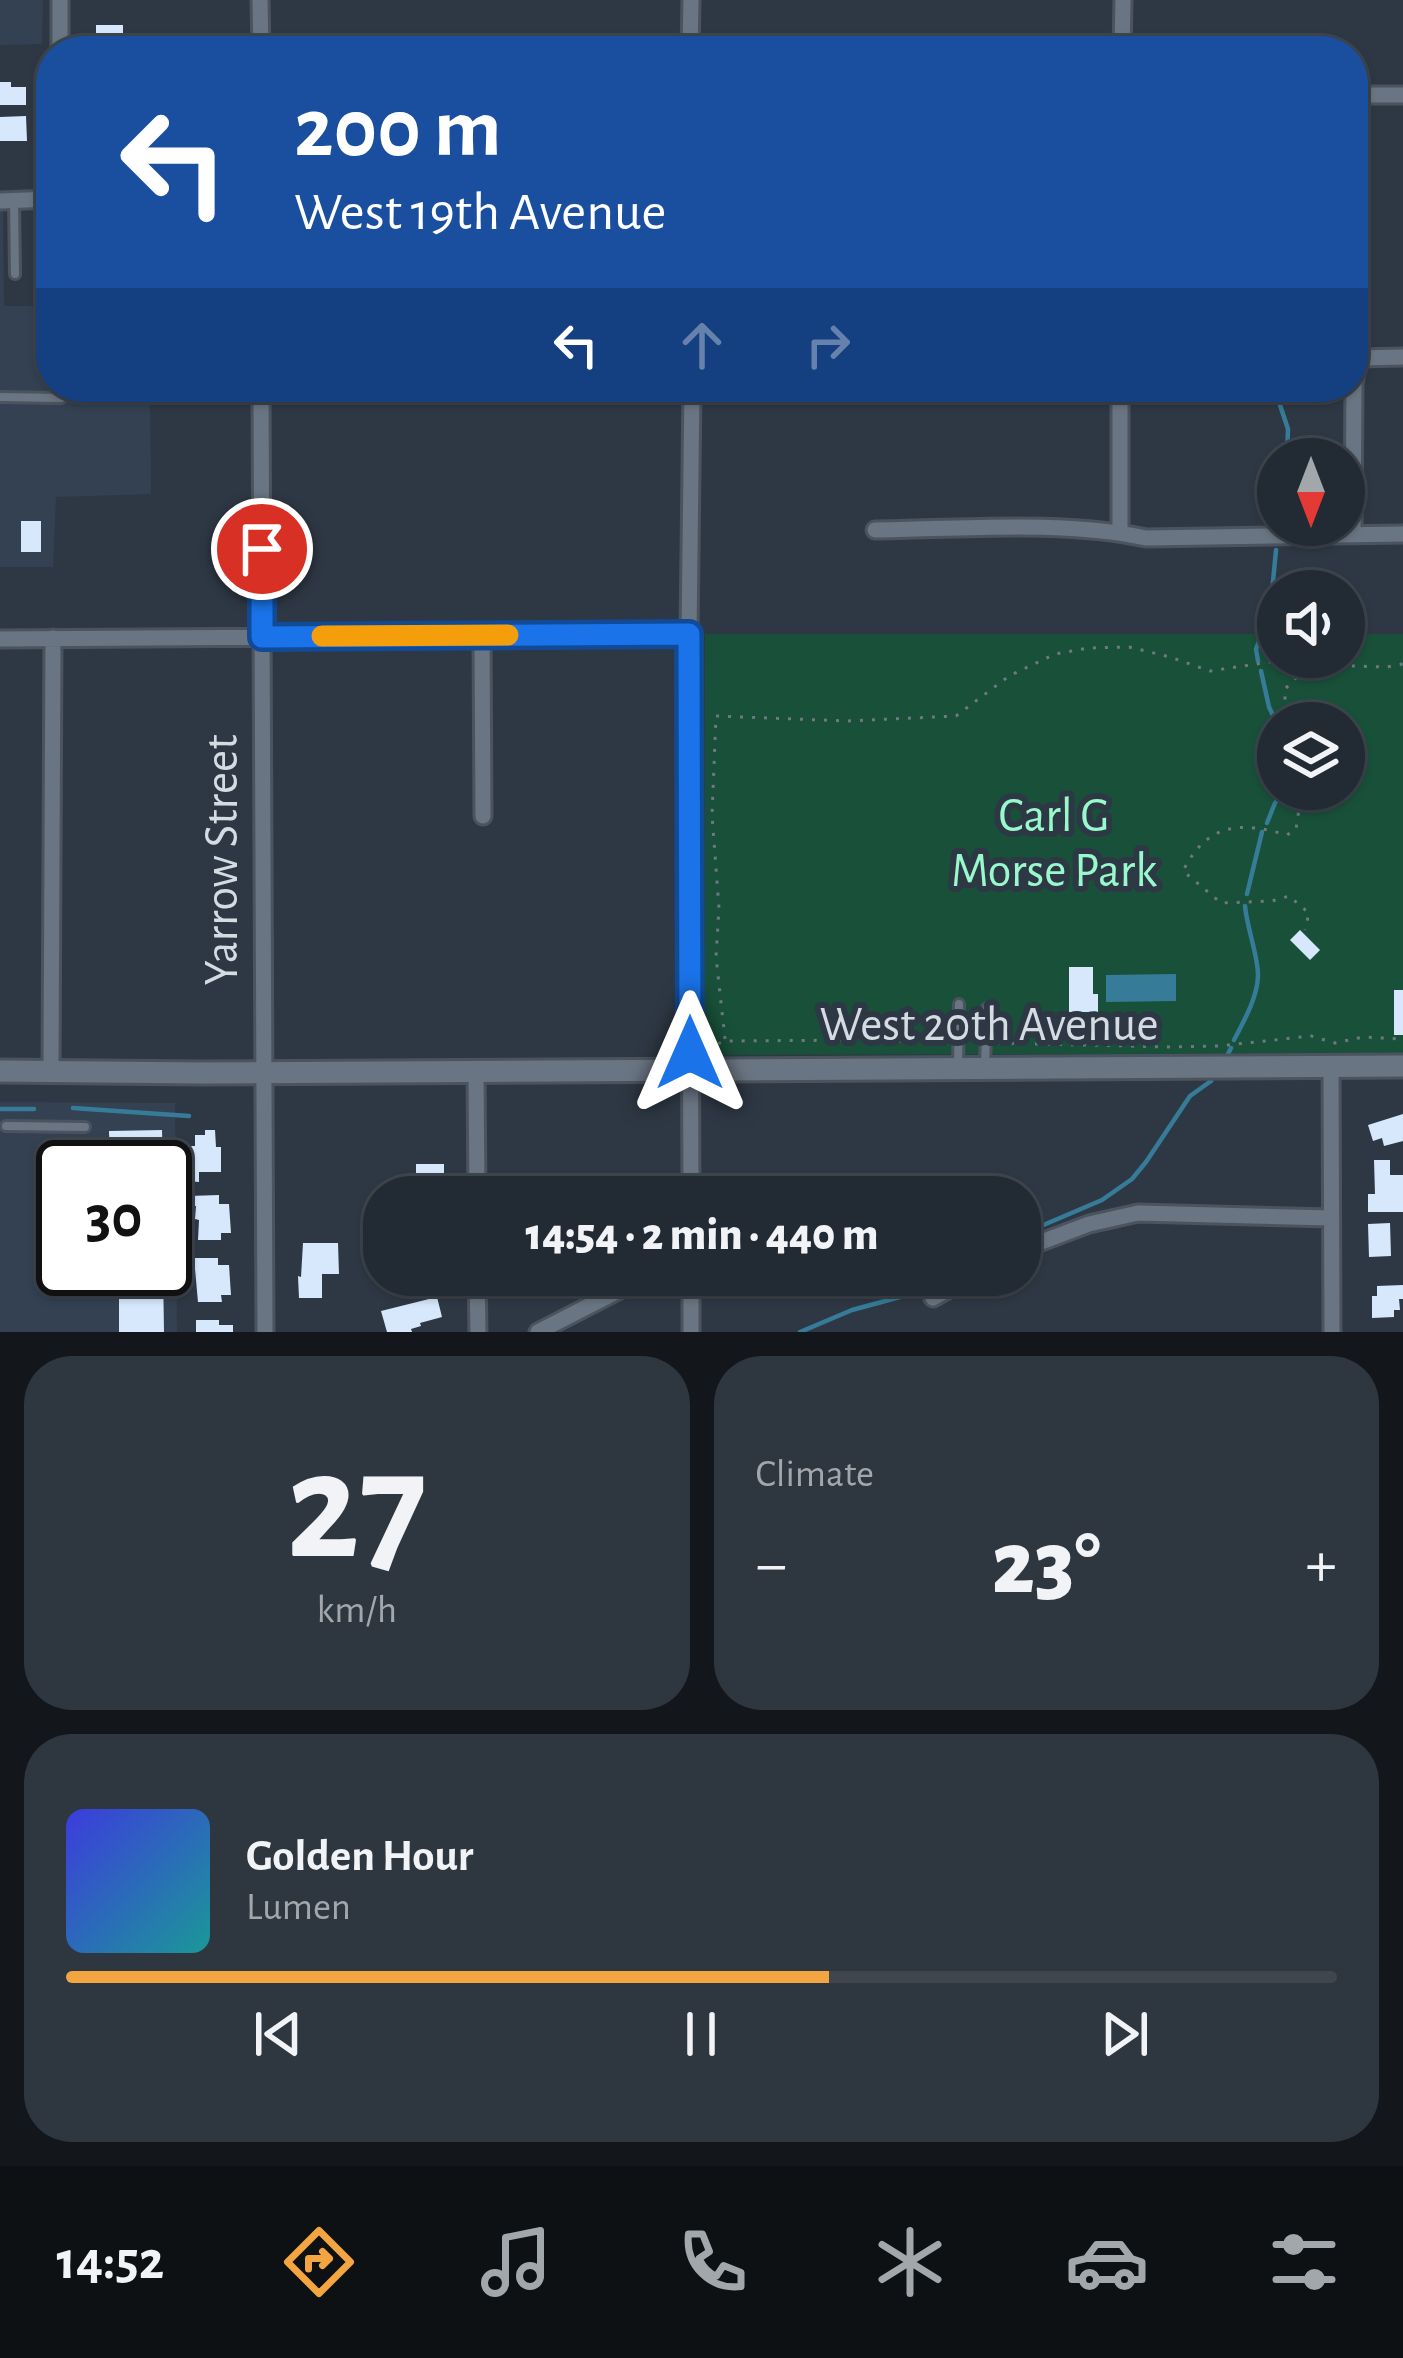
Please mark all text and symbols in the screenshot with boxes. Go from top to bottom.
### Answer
icon: left [96,84,252,240]
text: 200 m [294,88,502,172]
text: West 19th Avenue [294,186,666,240]
icon: left [543,312,609,378]
icon: ahead [669,312,735,378]
icon: right [795,312,861,378]
north arrow [1257,438,1365,546]
map controls [1257,438,1365,810]
pin [211,498,313,600]
icon: arrive [229,516,295,582]
button: sound [1257,570,1365,678]
button: layers [1257,702,1365,810]
street label: Yarrow Street [199,734,247,986]
park label: Carl G Morse Park [951,793,1157,896]
position arrow [627,990,753,1116]
street label: West 20th Avenue [819,1002,1159,1050]
speed limit sign: 30 [36,1140,192,1296]
text: 14:54 · 2 min · 440 m [526,1213,878,1258]
text: 27 [286,1431,427,1587]
text: Climate [756,1455,874,1494]
text: 23° [992,1520,1101,1610]
text: − [756,1532,787,1598]
text: + [1305,1532,1337,1598]
text: km/h [317,1591,397,1630]
text: Golden Hour [246,1834,473,1879]
text: Lumen [246,1888,351,1927]
icon: previous [245,2001,311,2067]
icon: pause [668,2001,734,2067]
icon: next [1092,2001,1158,2067]
icon: directions [277,2220,361,2304]
icon: music [474,2220,558,2304]
icon: phone [671,2220,755,2304]
icon: climate [868,2220,952,2304]
icon: car [1065,2220,1149,2304]
icon: filters [1262,2220,1346,2304]
text: 14:52 [57,2235,164,2289]

